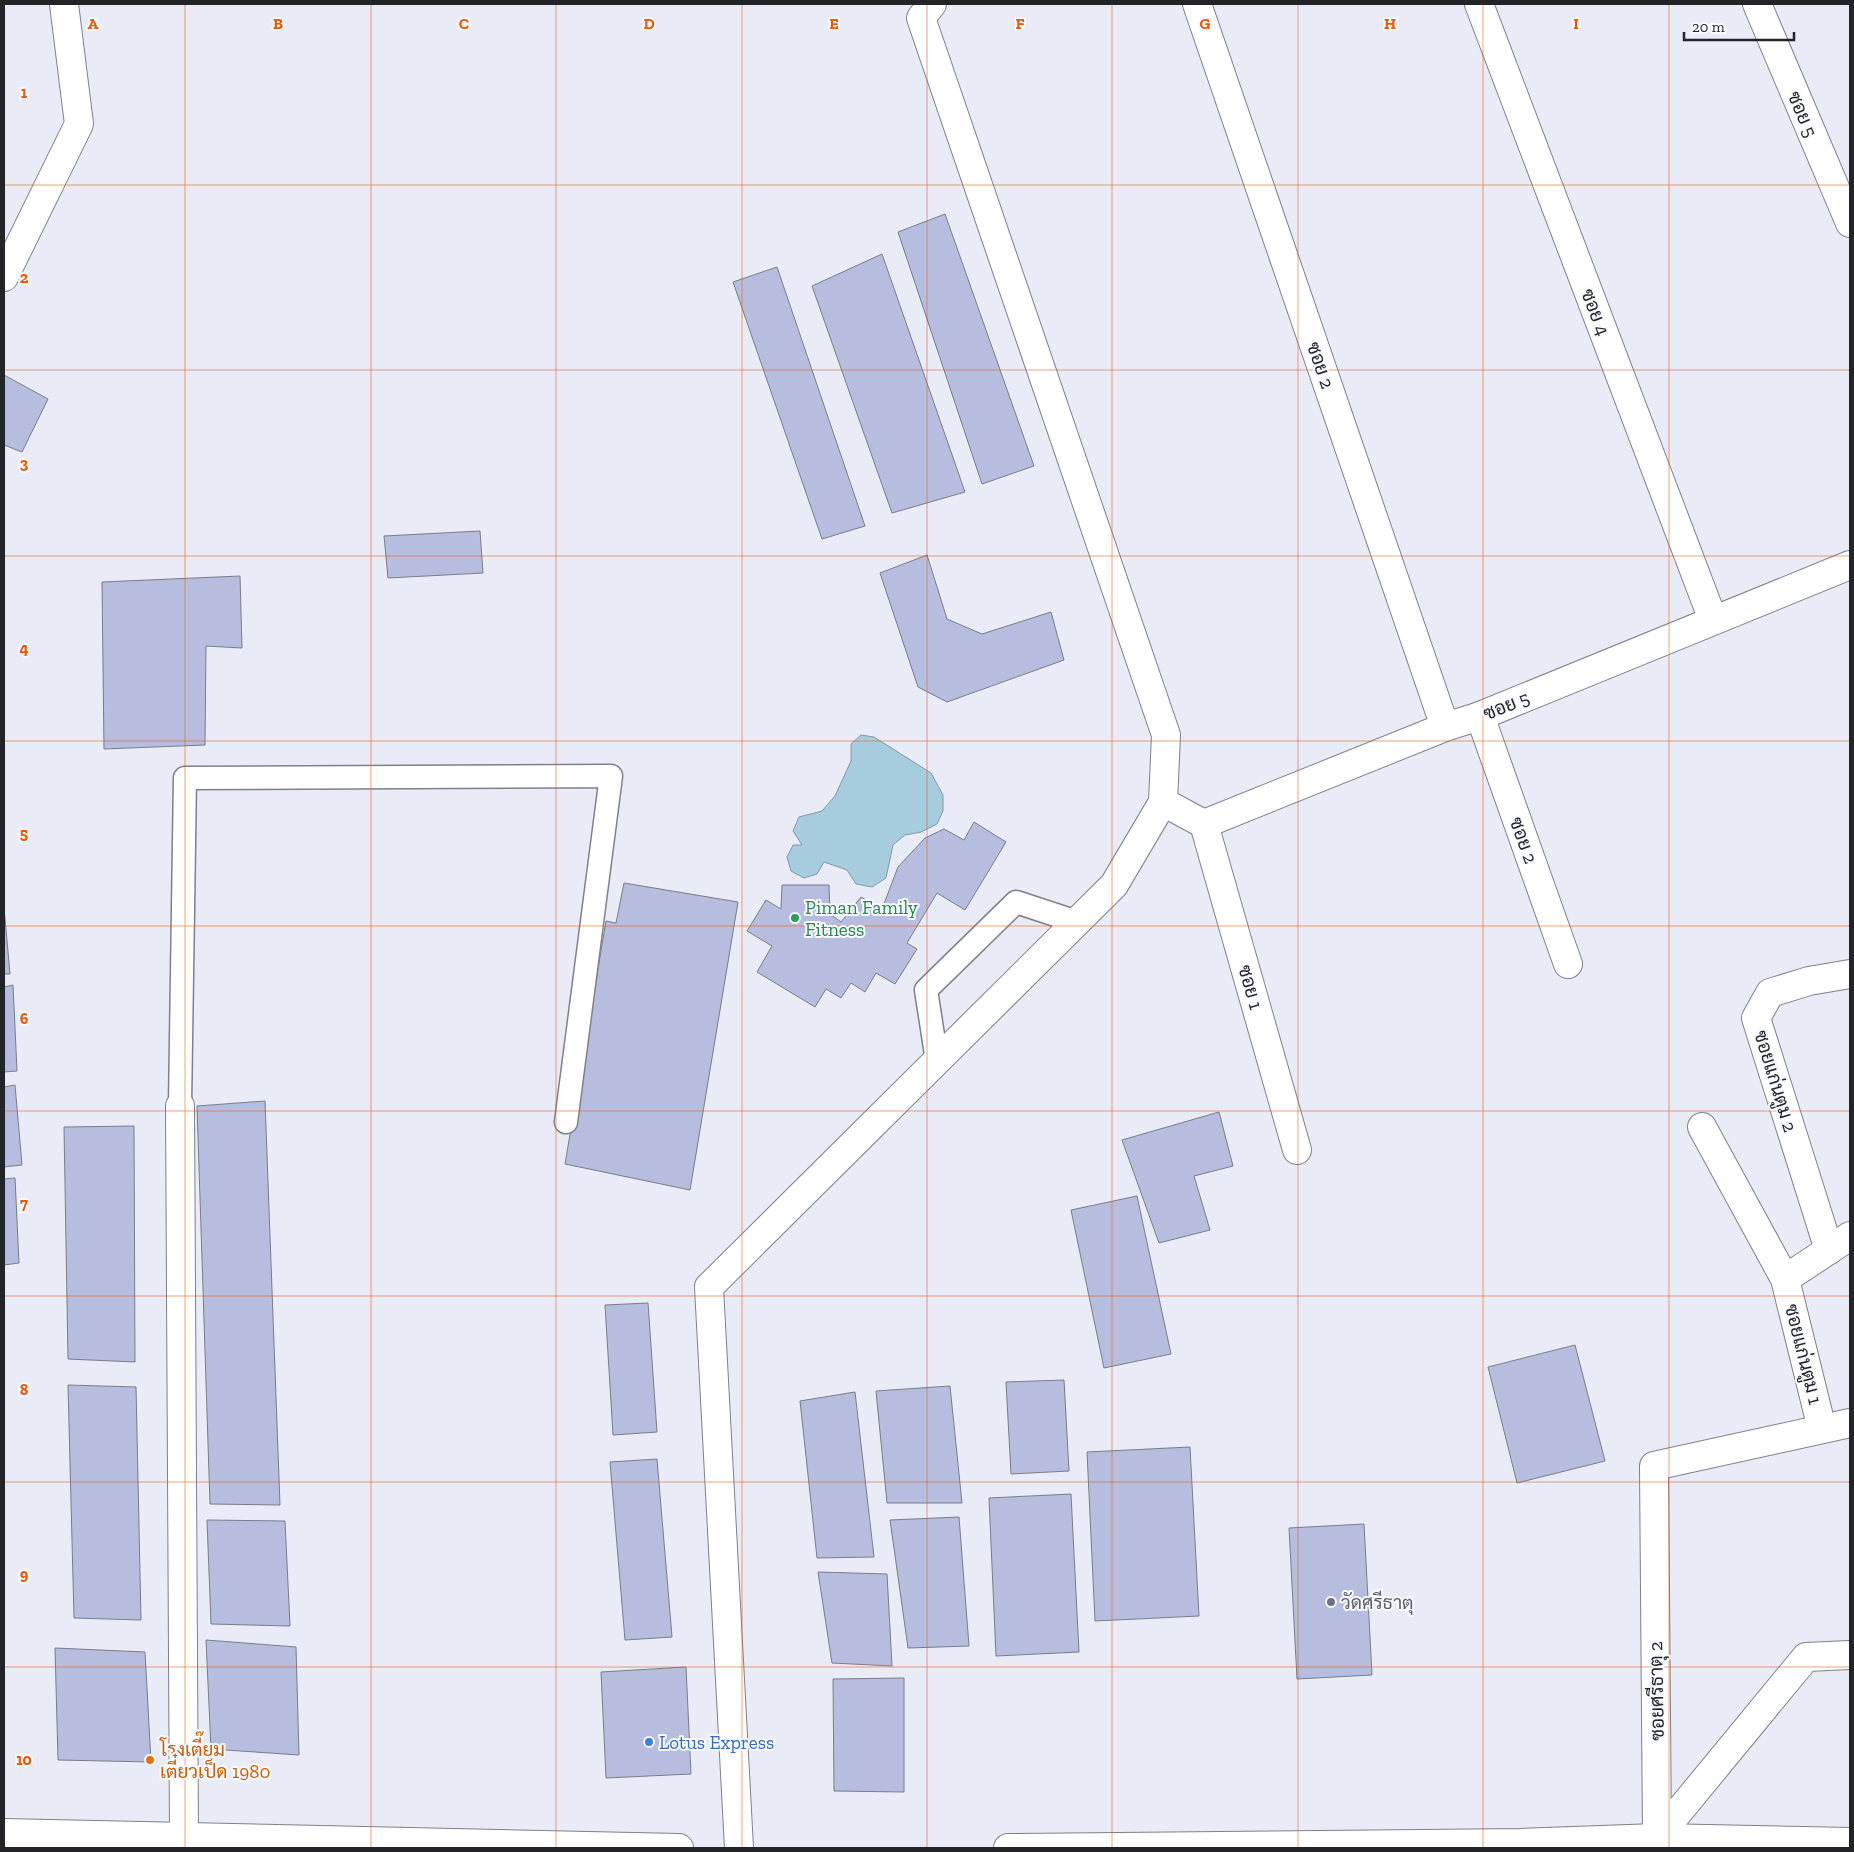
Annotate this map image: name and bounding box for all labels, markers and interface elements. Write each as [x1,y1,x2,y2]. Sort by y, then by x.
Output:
scale bar [1684,10,1794,42]
text: A [88,14,99,33]
text: B [273,14,283,33]
text: C [459,14,469,33]
text: D [643,14,655,33]
text: E [829,14,839,33]
text: F [1015,14,1025,33]
text: G [1200,14,1211,33]
text: H [1384,14,1396,33]
text: I [1573,14,1579,33]
text: 20 m [1692,18,1725,36]
text: 1 [21,83,28,102]
street label: ซอย 5 [1783,88,1822,141]
text: 2 [20,268,29,287]
street label: ซอย 4 [1576,286,1615,339]
street label: ซอย 2 [1302,339,1339,392]
text: 3 [20,454,29,473]
text: 4 [19,639,29,658]
street label: ซอย 5 [1480,686,1533,725]
street label: ซอย 2 [1505,814,1543,867]
text: 5 [20,824,28,843]
place label: Piman Family Fitness [805,896,918,941]
marker: Piman Family Fitness [789,912,801,924]
street label: ซอย 1 [1233,962,1268,1012]
text: 6 [20,1009,29,1028]
street label: ซอยแก่นตูม 2 [1747,1028,1802,1135]
text: 7 [20,1194,28,1213]
street label: ซอยแก่นตูม 1 [1778,1302,1827,1407]
text: 8 [20,1380,29,1399]
text: 9 [20,1565,29,1584]
place label: วัดศรีธาตุ [1341,1590,1414,1615]
marker: วัดศรีธาตุ [1325,1596,1337,1608]
street label: ซอยศรีธาตุ 2 [1643,1641,1670,1741]
place label: โรงเตี๊ยม เตี๋ยวเป็ด 1980 [159,1731,271,1783]
place label: Lotus Express [659,1731,774,1754]
marker: Lotus Express [643,1736,655,1748]
text: 10 [16,1750,32,1769]
marker: โรงเตี๊ยม เตี๋ยวเป็ด 1980 [144,1754,156,1766]

